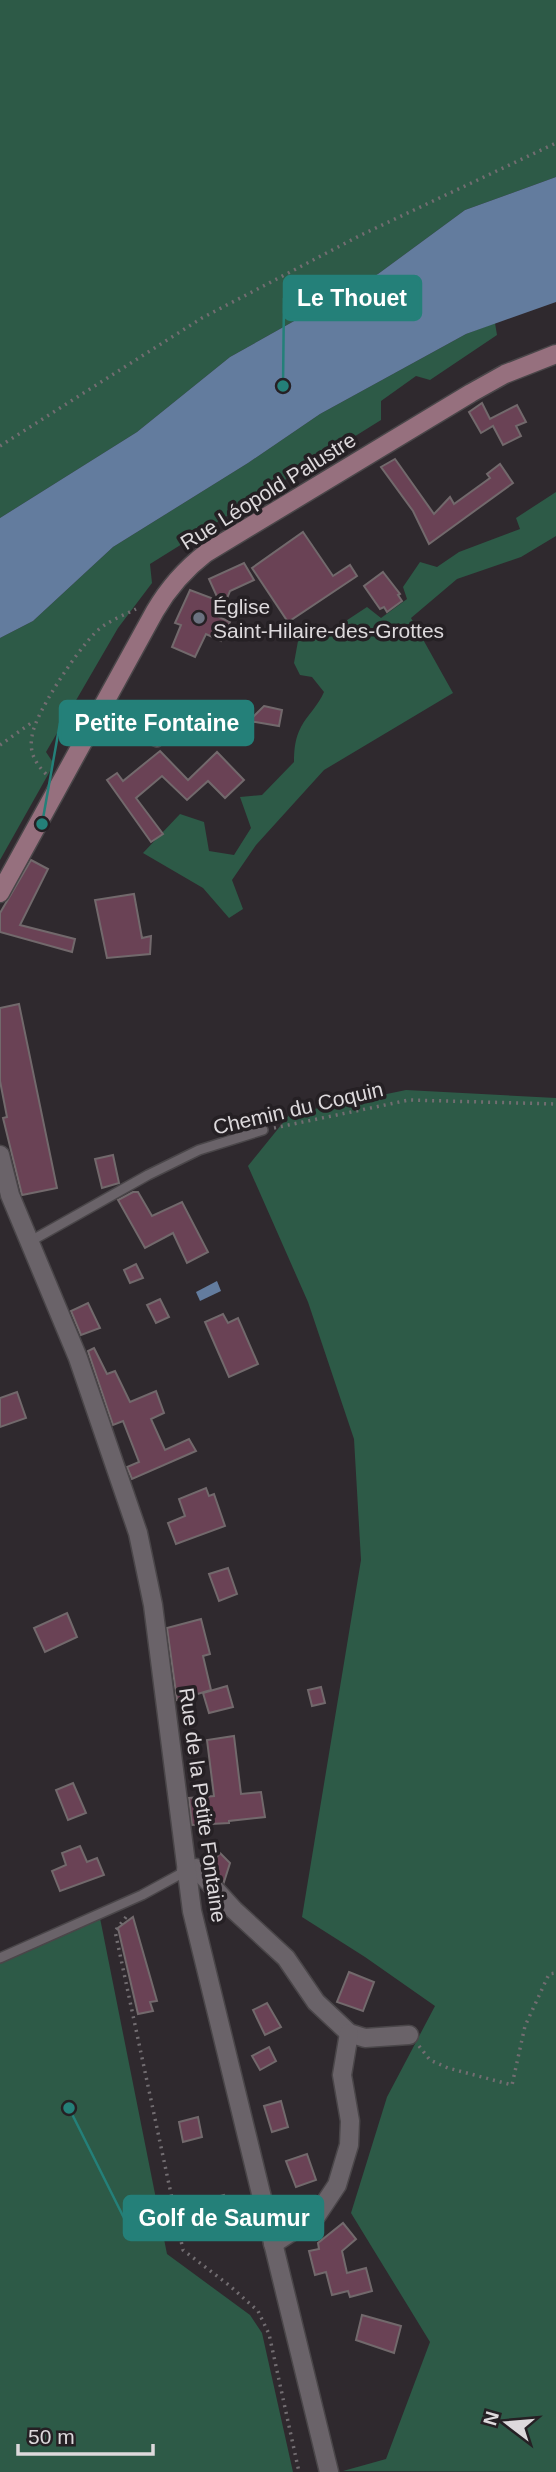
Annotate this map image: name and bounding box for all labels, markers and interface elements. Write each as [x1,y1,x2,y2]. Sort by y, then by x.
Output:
callout: Le Thouet [284,276,421,320]
text: Le Thouet [297,285,407,311]
street label: Rue Léopold Palustre [176,428,360,554]
place label: Église Saint-Hilaire-des-Grottes [213,595,444,642]
marker: Église Saint-Hilaire-des-Grottes [191,610,207,626]
callout: Petite Fontaine [60,701,253,745]
text: Petite Fontaine [75,710,239,736]
street label: Chemin du Coquin [211,1077,385,1139]
street label: Rue de la Petite Fontaine [175,1686,231,1924]
callout: Golf de Saumur [124,2196,323,2240]
text: Golf de Saumur [138,2205,310,2231]
north arrow [472,2388,542,2458]
text: N [479,2409,503,2428]
scale bar [18,2412,152,2456]
text: 50 m [28,2425,75,2448]

